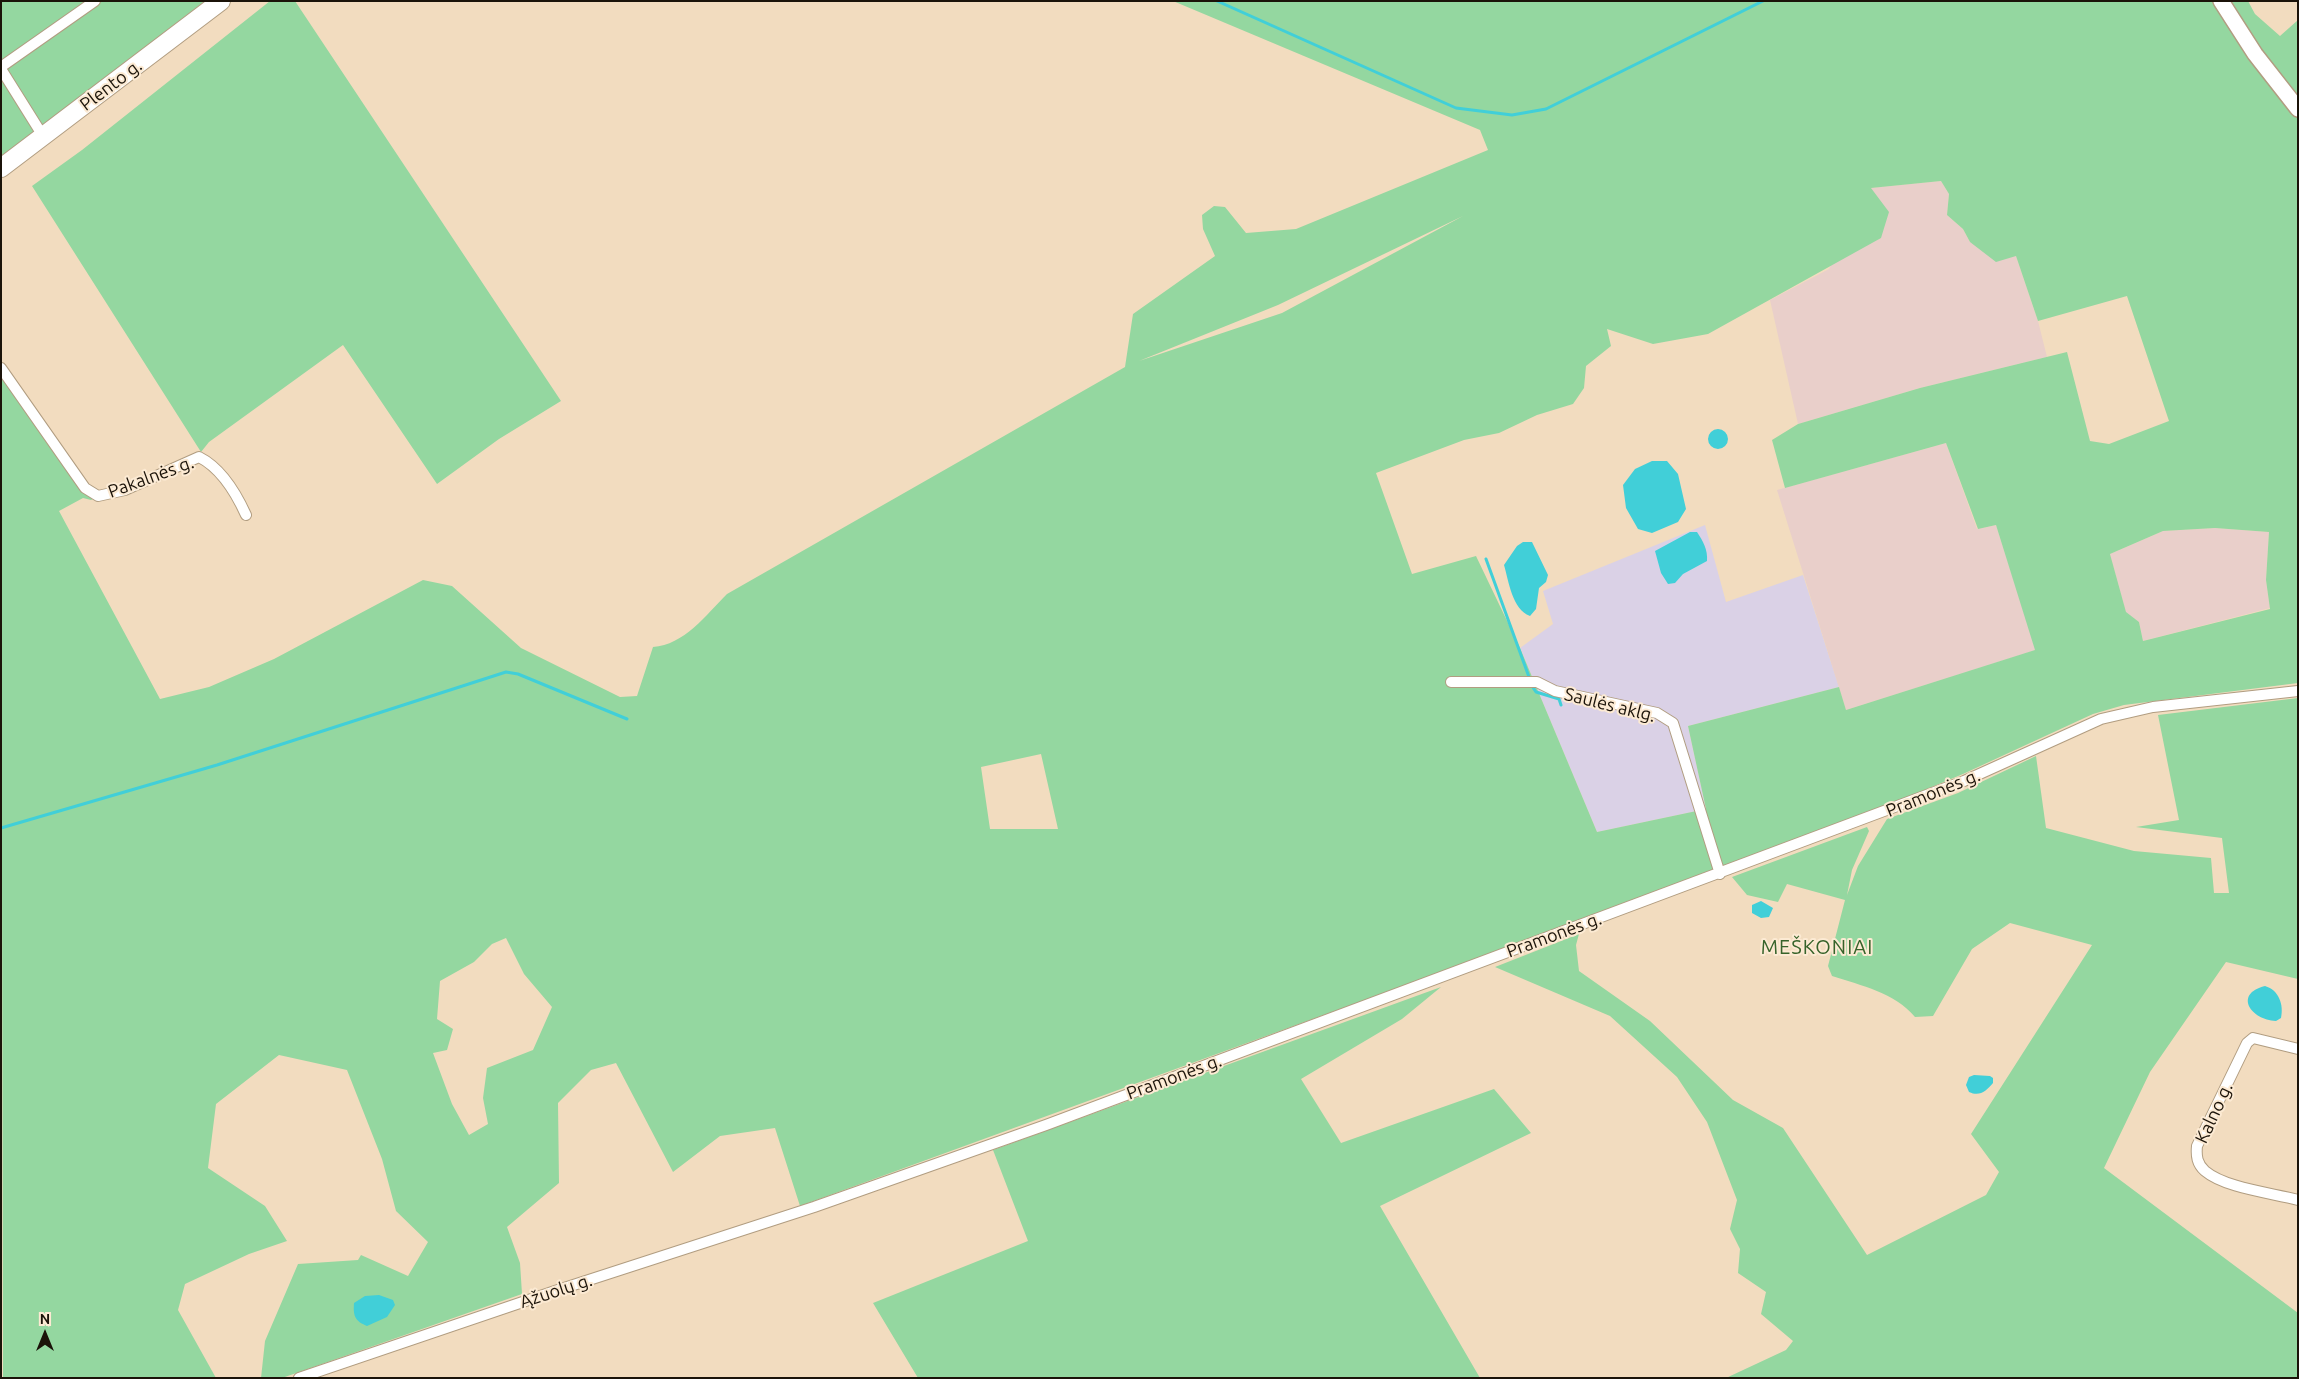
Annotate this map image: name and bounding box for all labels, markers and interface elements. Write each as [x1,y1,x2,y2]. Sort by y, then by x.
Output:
street label: Plento g. [76,55,146,115]
street label: Pakalnės g. [105,451,197,503]
street label: Saulės aklg. [1562,683,1658,727]
street label: Pramonės g. [1883,764,1983,822]
street label: Pramonės g. [1503,908,1605,962]
district label: MEŠKONIAI [1760,935,1874,959]
street label: Pramonės g. [1123,1050,1225,1104]
street label: Kalno g. [2191,1079,2237,1147]
street label: Ąžuolų g. [517,1269,595,1313]
north arrow [20,1309,70,1359]
text: N [40,1311,50,1327]

